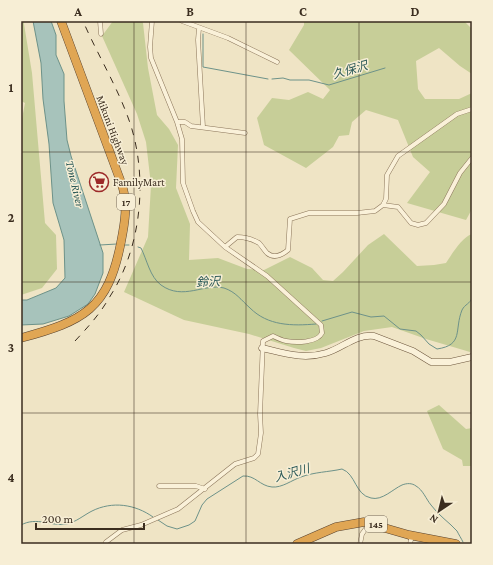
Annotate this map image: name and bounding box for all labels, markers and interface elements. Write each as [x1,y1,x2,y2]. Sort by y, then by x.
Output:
text: A [73,4,82,19]
text: B [186,4,194,19]
text: C [299,4,307,19]
text: D [411,4,420,19]
water label: 久保沢 [331,58,371,82]
text: 1 [9,80,14,95]
street label: Mikuni Highway [93,94,132,168]
water label: Tone River [63,159,87,210]
supermarket icon: FamilyMart [88,171,110,193]
place label: FamilyMart [113,176,165,189]
road number: 17 [117,194,135,210]
text: 2 [8,210,15,225]
water label: 鈴沢 [196,274,222,290]
text: 3 [8,340,14,355]
water label: 入沢川 [273,461,313,485]
text: 4 [7,470,15,485]
north arrow [419,491,459,531]
scale bar [36,505,144,531]
text: 200 m [42,512,74,526]
text: N [426,512,440,526]
road number: 145 [365,516,387,532]

